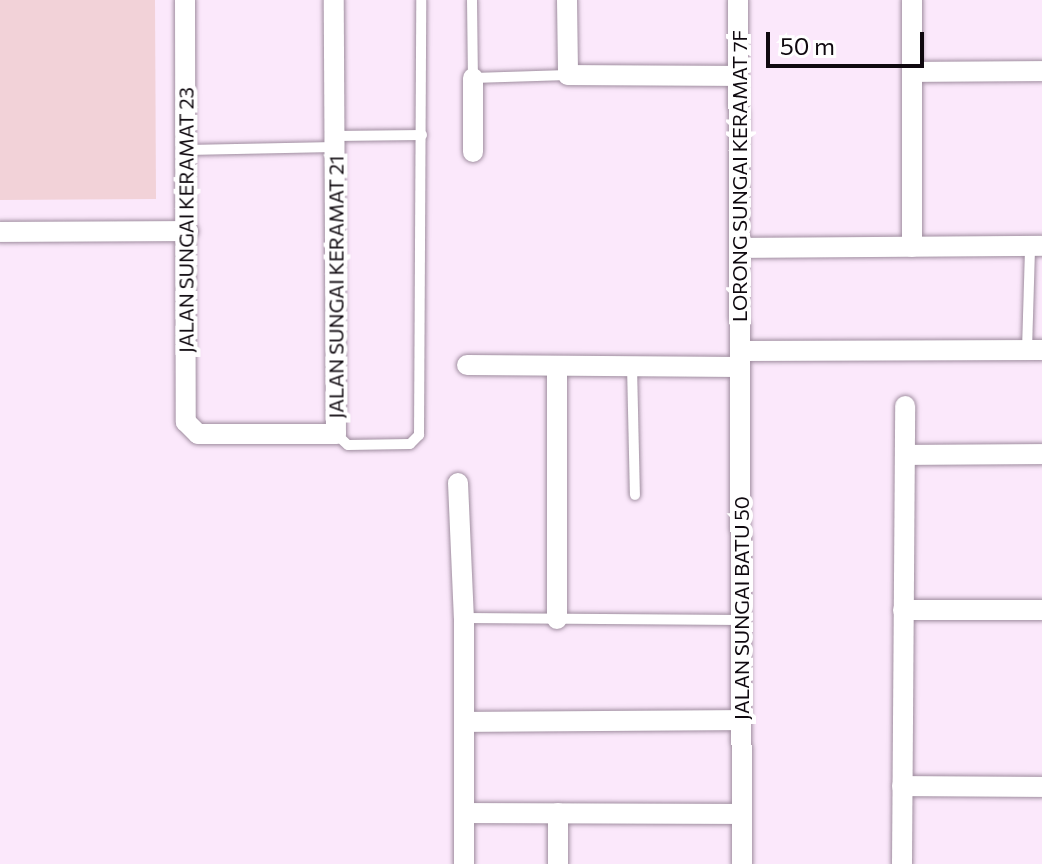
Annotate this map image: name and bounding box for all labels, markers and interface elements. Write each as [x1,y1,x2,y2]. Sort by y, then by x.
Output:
scale bar [770,16,928,66]
street label: LORONG SUNGAI KERAMAT 7F [727,30,751,322]
text: 50 m [780,31,835,60]
street label: JALAN SUNGAI KERAMAT 23 [174,87,198,353]
street label: JALAN SUNGAI KERAMAT 21 [324,155,348,419]
street label: JALAN SUNGAI BATU 50 [729,496,753,720]

